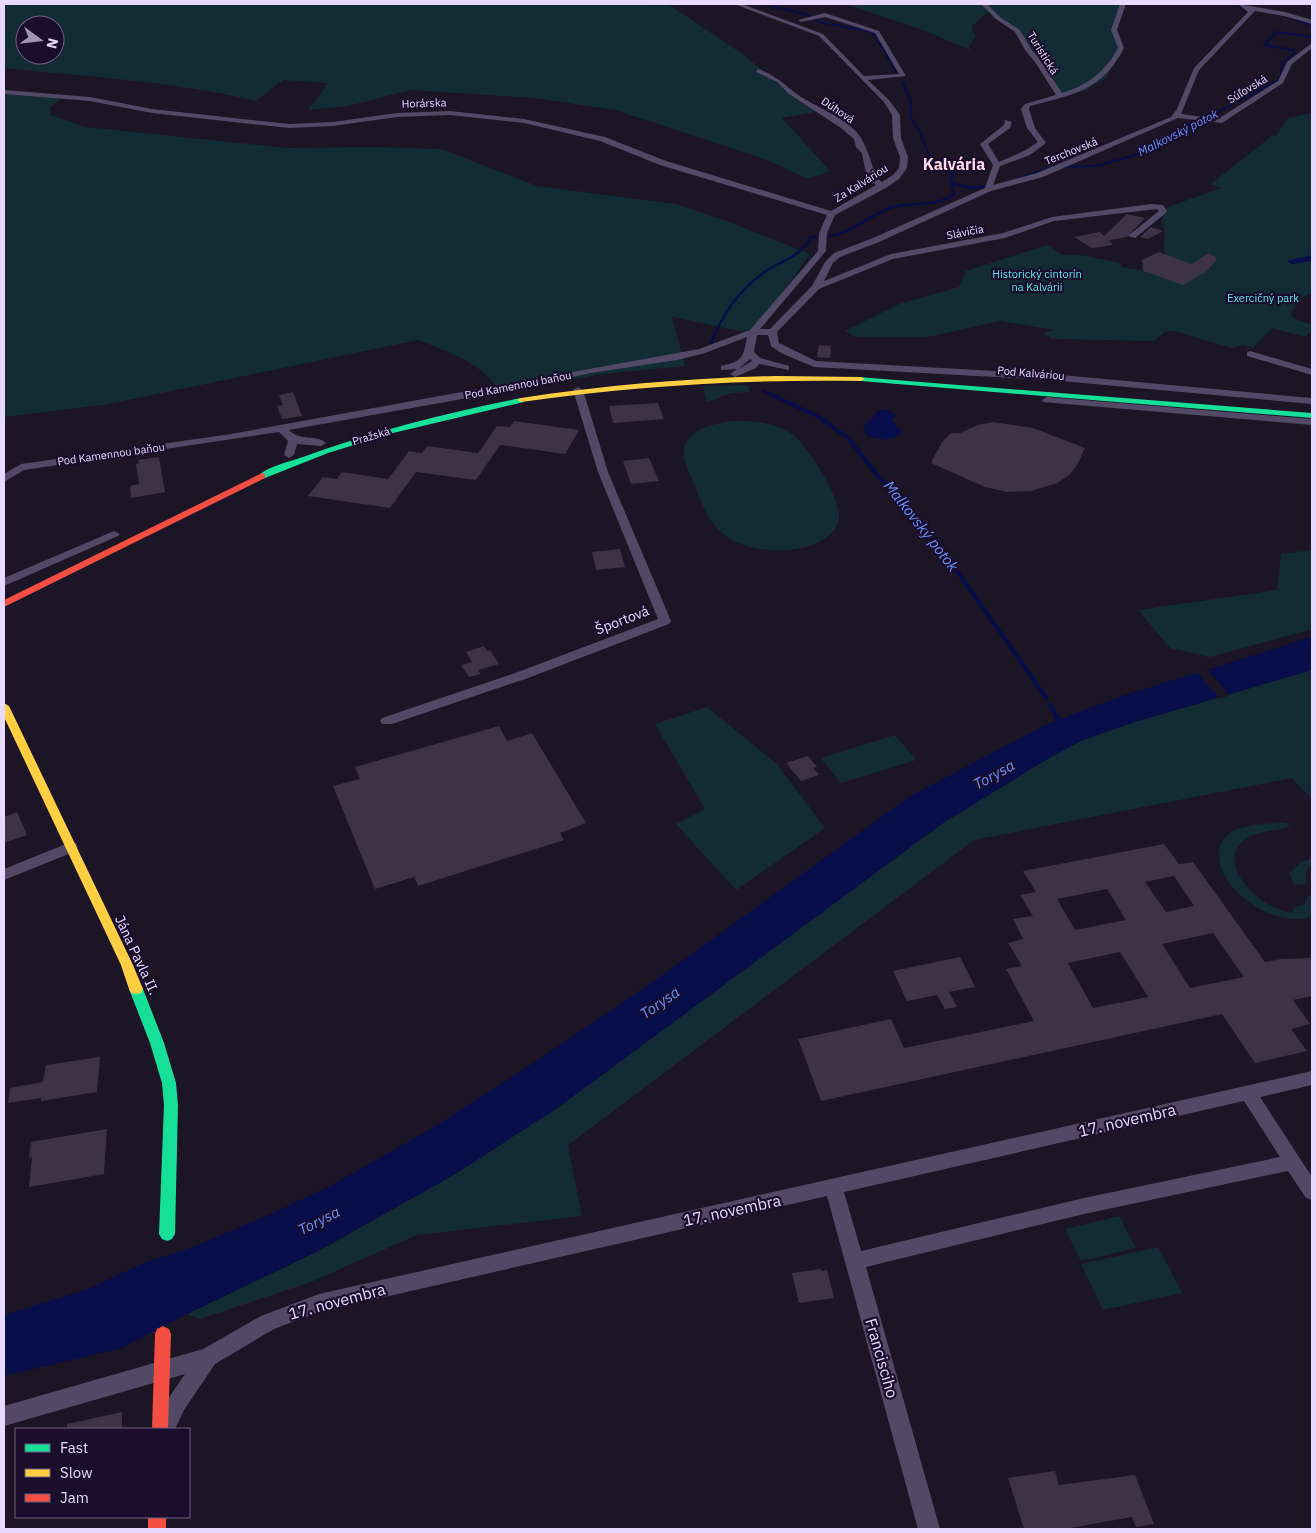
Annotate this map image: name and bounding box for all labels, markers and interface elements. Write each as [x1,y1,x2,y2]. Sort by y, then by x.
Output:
north arrow [15,15,65,65]
street label: Turistická [1024,29,1062,77]
text: N [43,36,63,51]
street label: Súľovská [1225,72,1270,106]
street label: Dúhová [819,94,857,126]
street label: Horárska [401,95,447,111]
water label: Malkovský potok [1135,106,1221,159]
street label: Terchovská [1042,134,1100,168]
district label: Kalvária [923,154,985,174]
street label: Za Kalváriou [832,161,890,205]
street label: Slávičia [945,222,985,242]
park label: Historický cintorín na Kalvárii [992,267,1082,294]
park label: Exercičný park [1227,291,1299,305]
street label: Pod Kalváriou [997,363,1065,383]
street label: Pod Kamennou baňou [463,368,573,402]
street label: Pražská [351,424,392,448]
street label: Pod Kamennou baňou [56,440,166,468]
water label: Malkovský potok [880,476,963,575]
street label: Športová [592,600,652,638]
water label: Torysa [970,755,1018,794]
street label: Jána Pavla II. [111,912,163,998]
water label: Torysa [636,982,684,1023]
street label: 17. novembra [1076,1099,1178,1141]
street label: 17. novembra [681,1190,783,1230]
water label: Torysa [295,1202,343,1239]
street label: 17. novembra [286,1278,388,1324]
street label: Francisciho [861,1316,903,1400]
legend [15,1428,190,1518]
text: Fast [60,1438,88,1457]
text: Slow [60,1463,93,1482]
text: Jam [60,1488,89,1507]

